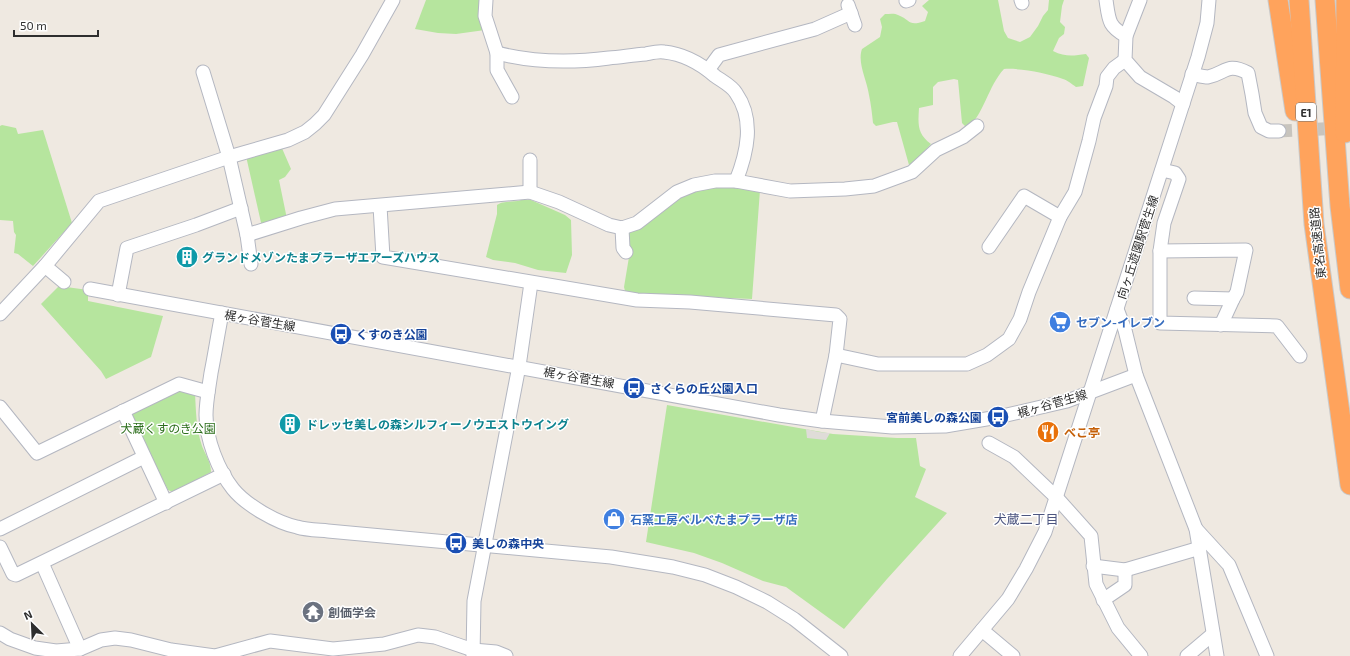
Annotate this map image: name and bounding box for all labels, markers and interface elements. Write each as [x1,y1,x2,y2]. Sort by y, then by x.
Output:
scale bar [14,12,98,38]
text: 50 m [20,18,47,32]
road number: E1 [1296,103,1316,121]
street label: 向ヶ丘遊園駅菅生線 [1114,193,1160,301]
street label: 東名高速道路 [1306,206,1328,280]
building icon: グランドメゾンたまプラーザエアーズハウス [174,244,200,270]
place label: グランドメゾンたまプラーザエアーズハウス [202,250,440,264]
street label: 梶ヶ谷菅生線 [223,307,297,333]
supermarket icon: セブン-イレブン [1047,309,1073,335]
place label: セブン-イレブン [1076,315,1165,329]
bus stop icon: くすのき公園 [328,321,354,347]
place label: くすのき公園 [356,327,428,341]
street label: 梶ヶ谷菅生線 [542,364,616,390]
bus stop icon: さくらの丘公園入口 [621,375,647,401]
place label: さくらの丘公園入口 [650,381,758,395]
street label: 梶ヶ谷菅生線 [1015,386,1089,420]
bus stop icon: 宮前美しの森公園 [985,404,1011,430]
place label: 宮前美しの森公園 [886,410,982,424]
building icon: ドレッセ美しの森シルフィーノウエストウイング [277,411,303,437]
place label: ドレッセ美しの森シルフィーノウエストウイング [306,417,569,431]
restaurant icon: べこ亭 [1035,419,1061,445]
park label: 犬蔵くすのき公園 [120,421,216,435]
place label: べこ亭 [1064,425,1100,439]
shop icon: 石窯工房ベルベたまプラーザ店 [601,506,627,532]
district label: 犬蔵二丁目 [993,511,1059,527]
place label: 石窯工房ベルベたまプラーザ店 [630,512,797,526]
bus stop icon: 美しの森中央 [443,530,469,556]
place label: 美しの森中央 [472,536,544,550]
temple icon: 創価学会 [300,599,326,625]
north arrow [12,604,52,644]
place label: 創価学会 [328,605,376,619]
text: N [21,607,34,622]

